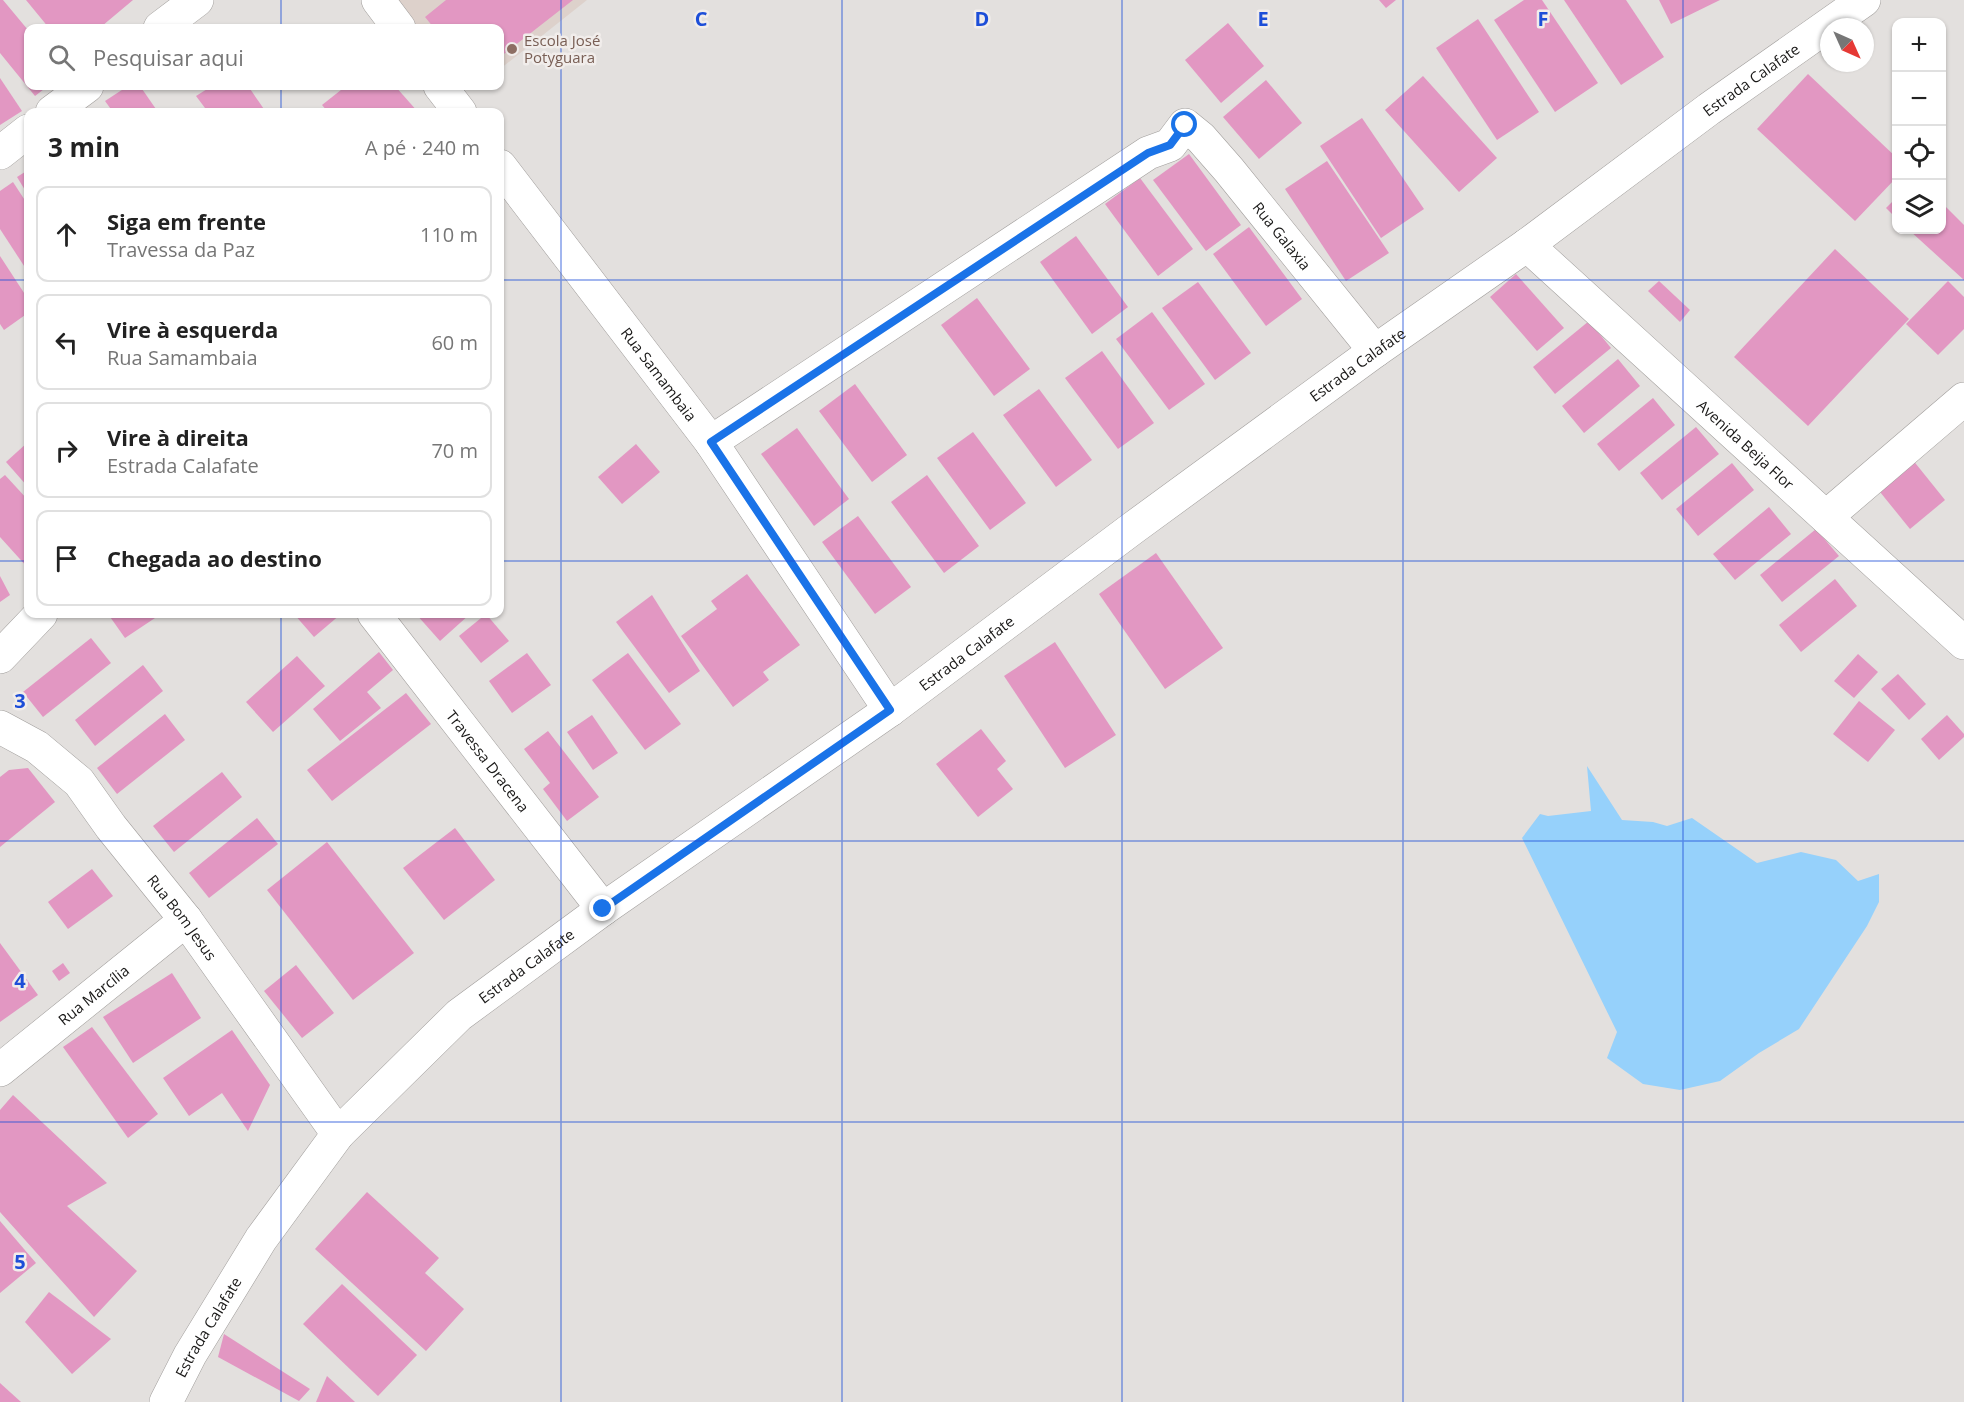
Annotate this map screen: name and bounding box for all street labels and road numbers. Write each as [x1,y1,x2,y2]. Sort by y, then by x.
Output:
street label: Estrada Calafate [1699,39,1803,120]
street label: Rua Galaxia [1249,198,1316,274]
street label: Rua Samambaia [617,323,701,425]
street label: Estrada Calafate [1305,323,1409,406]
street label: Avenida Beija Flor [1693,395,1799,494]
street label: Estrada Calafate [915,611,1018,695]
street label: Travessa Dracena [442,706,534,816]
street label: Rua Bom Jesus [143,870,221,964]
street label: Estrada Calafate [474,924,578,1007]
street label: Rua Marcília [54,960,133,1029]
street label: Estrada Calafate [170,1273,246,1381]

